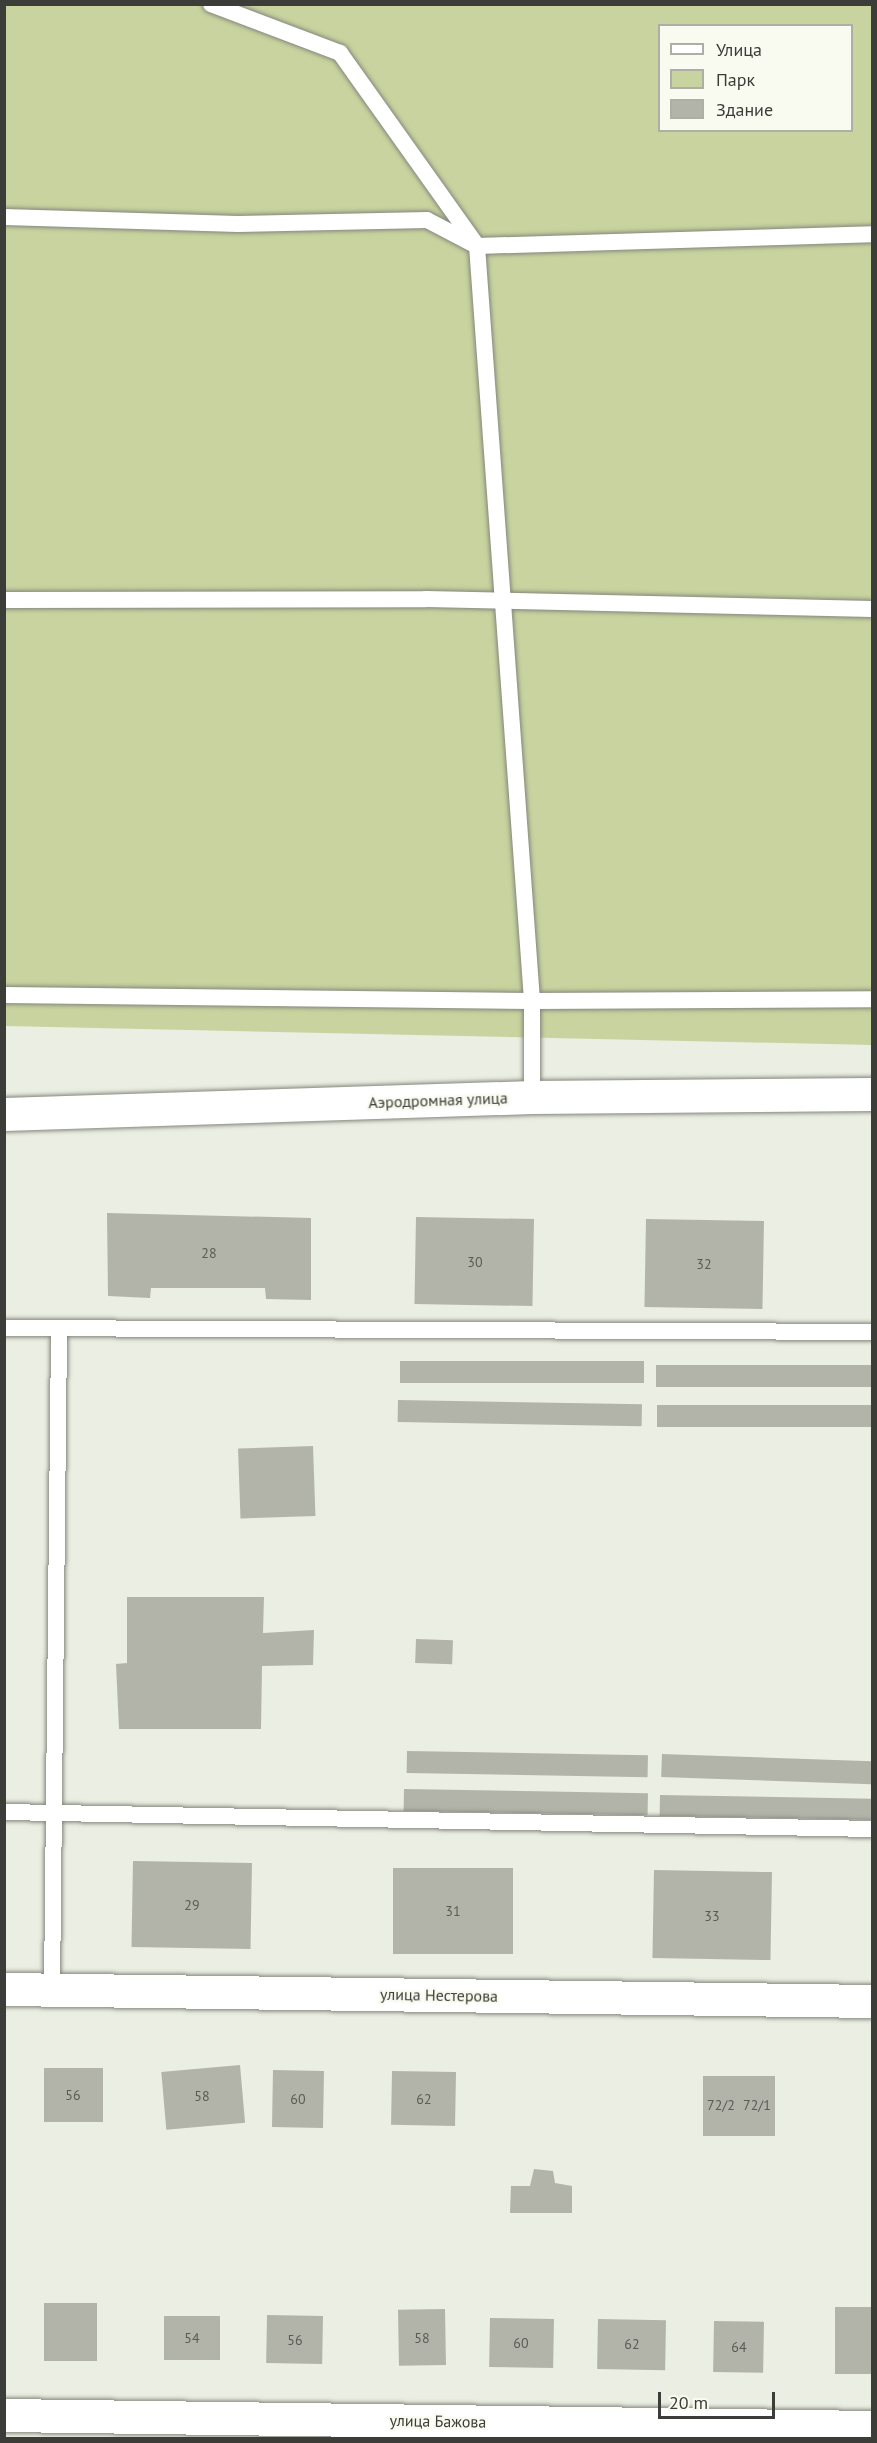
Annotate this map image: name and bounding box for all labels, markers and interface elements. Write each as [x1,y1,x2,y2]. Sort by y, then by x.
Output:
legend [658,24,853,132]
text: Улица [716,38,762,61]
text: Парк [716,68,755,91]
text: Здание [716,98,773,121]
street label: Аэродромная улица [368,1088,508,1112]
house number: 28 [201,1245,217,1261]
house number: 30 [467,1254,483,1270]
house number: 32 [696,1256,712,1272]
house number: 29 [184,1897,200,1913]
house number: 31 [445,1903,461,1919]
house number: 33 [704,1908,720,1924]
street label: улица Нестерова [380,1984,498,2006]
house number: 56 [65,2087,81,2103]
house number: 58 [194,2088,210,2104]
house number: 60 [290,2091,306,2107]
house number: 62 [416,2091,432,2107]
house number: 72/2 [707,2097,735,2113]
house number: 72/1 [743,2097,771,2113]
house number: 54 [184,2330,200,2346]
house number: 58 [414,2330,430,2346]
house number: 56 [287,2332,303,2348]
house number: 60 [513,2335,529,2351]
house number: 62 [624,2336,640,2352]
house number: 64 [731,2339,747,2355]
scale bar [661,2380,778,2418]
text: 20 m [669,2391,708,2414]
street label: улица Бажова [390,2411,486,2431]

